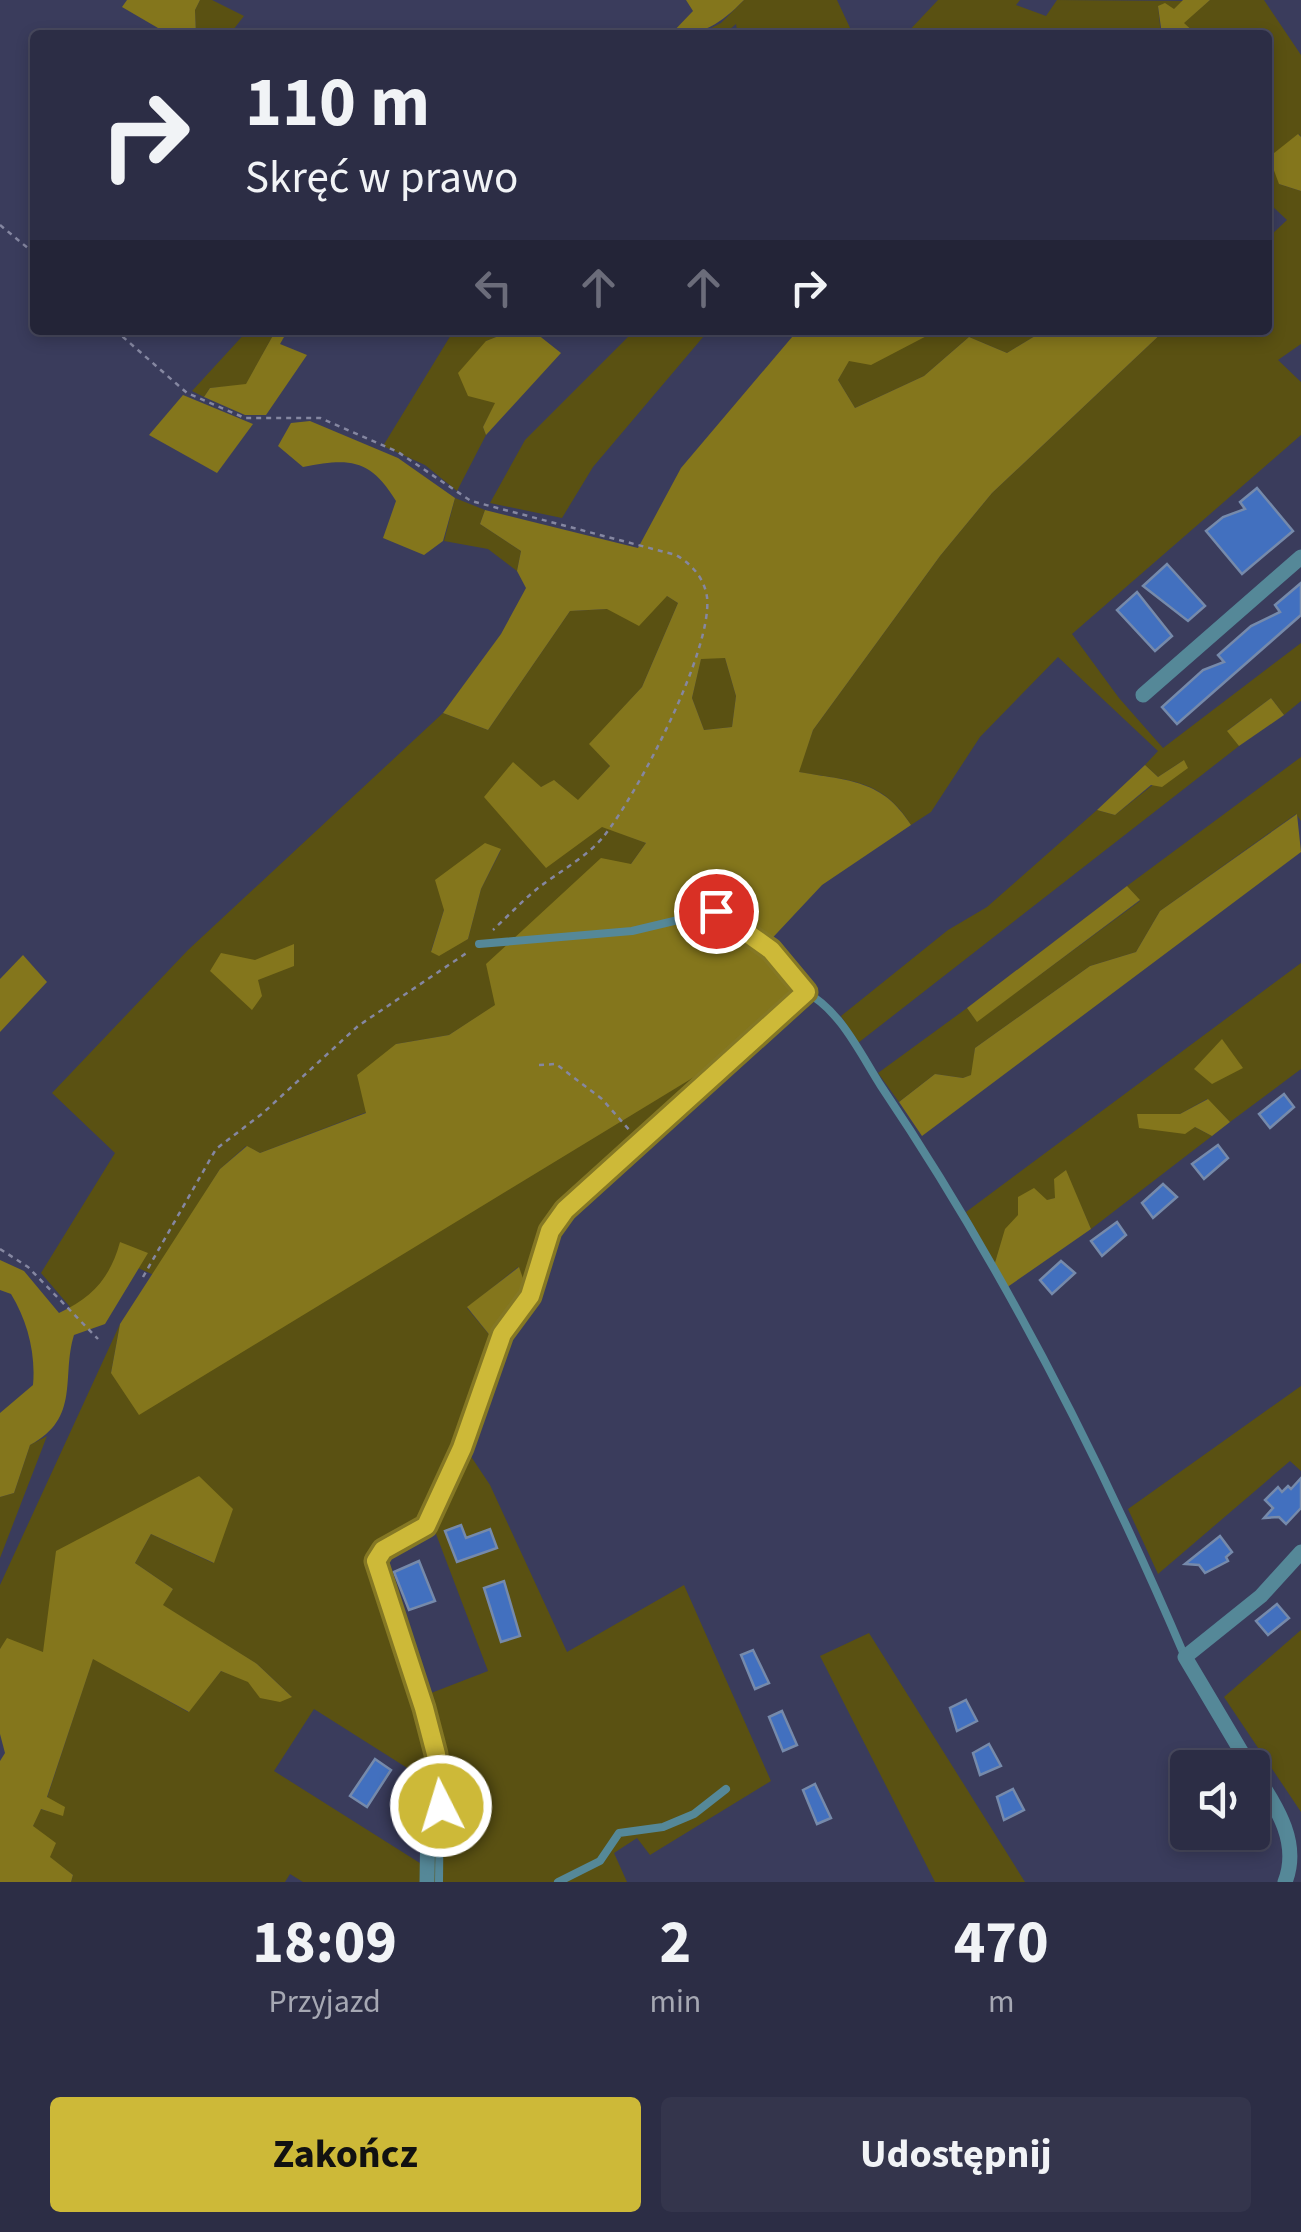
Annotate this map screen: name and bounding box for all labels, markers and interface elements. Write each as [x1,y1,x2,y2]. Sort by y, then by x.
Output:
text: 110 m [245,53,430,153]
icon: right [80,70,210,200]
text: Skręć w prawo [245,146,518,210]
icon: left [466,260,521,315]
icon: ahead [571,260,626,315]
icon: ahead [676,260,731,315]
icon: right [781,260,836,315]
pin [674,869,759,954]
icon: arrive [689,884,744,939]
map controls [1170,1750,1270,1850]
button: sound [1170,1750,1270,1850]
position arrow [389,1754,493,1858]
text: 18:09 [252,1901,397,1986]
text: 2 [660,1901,691,1986]
text: 470 [954,1901,1049,1986]
text: Przyjazd [269,1979,381,2025]
text: min [649,1979,701,2025]
text: m [988,1979,1014,2025]
button: Zakończ [50,2097,641,2212]
button: Udostępnij [661,2097,1251,2212]

